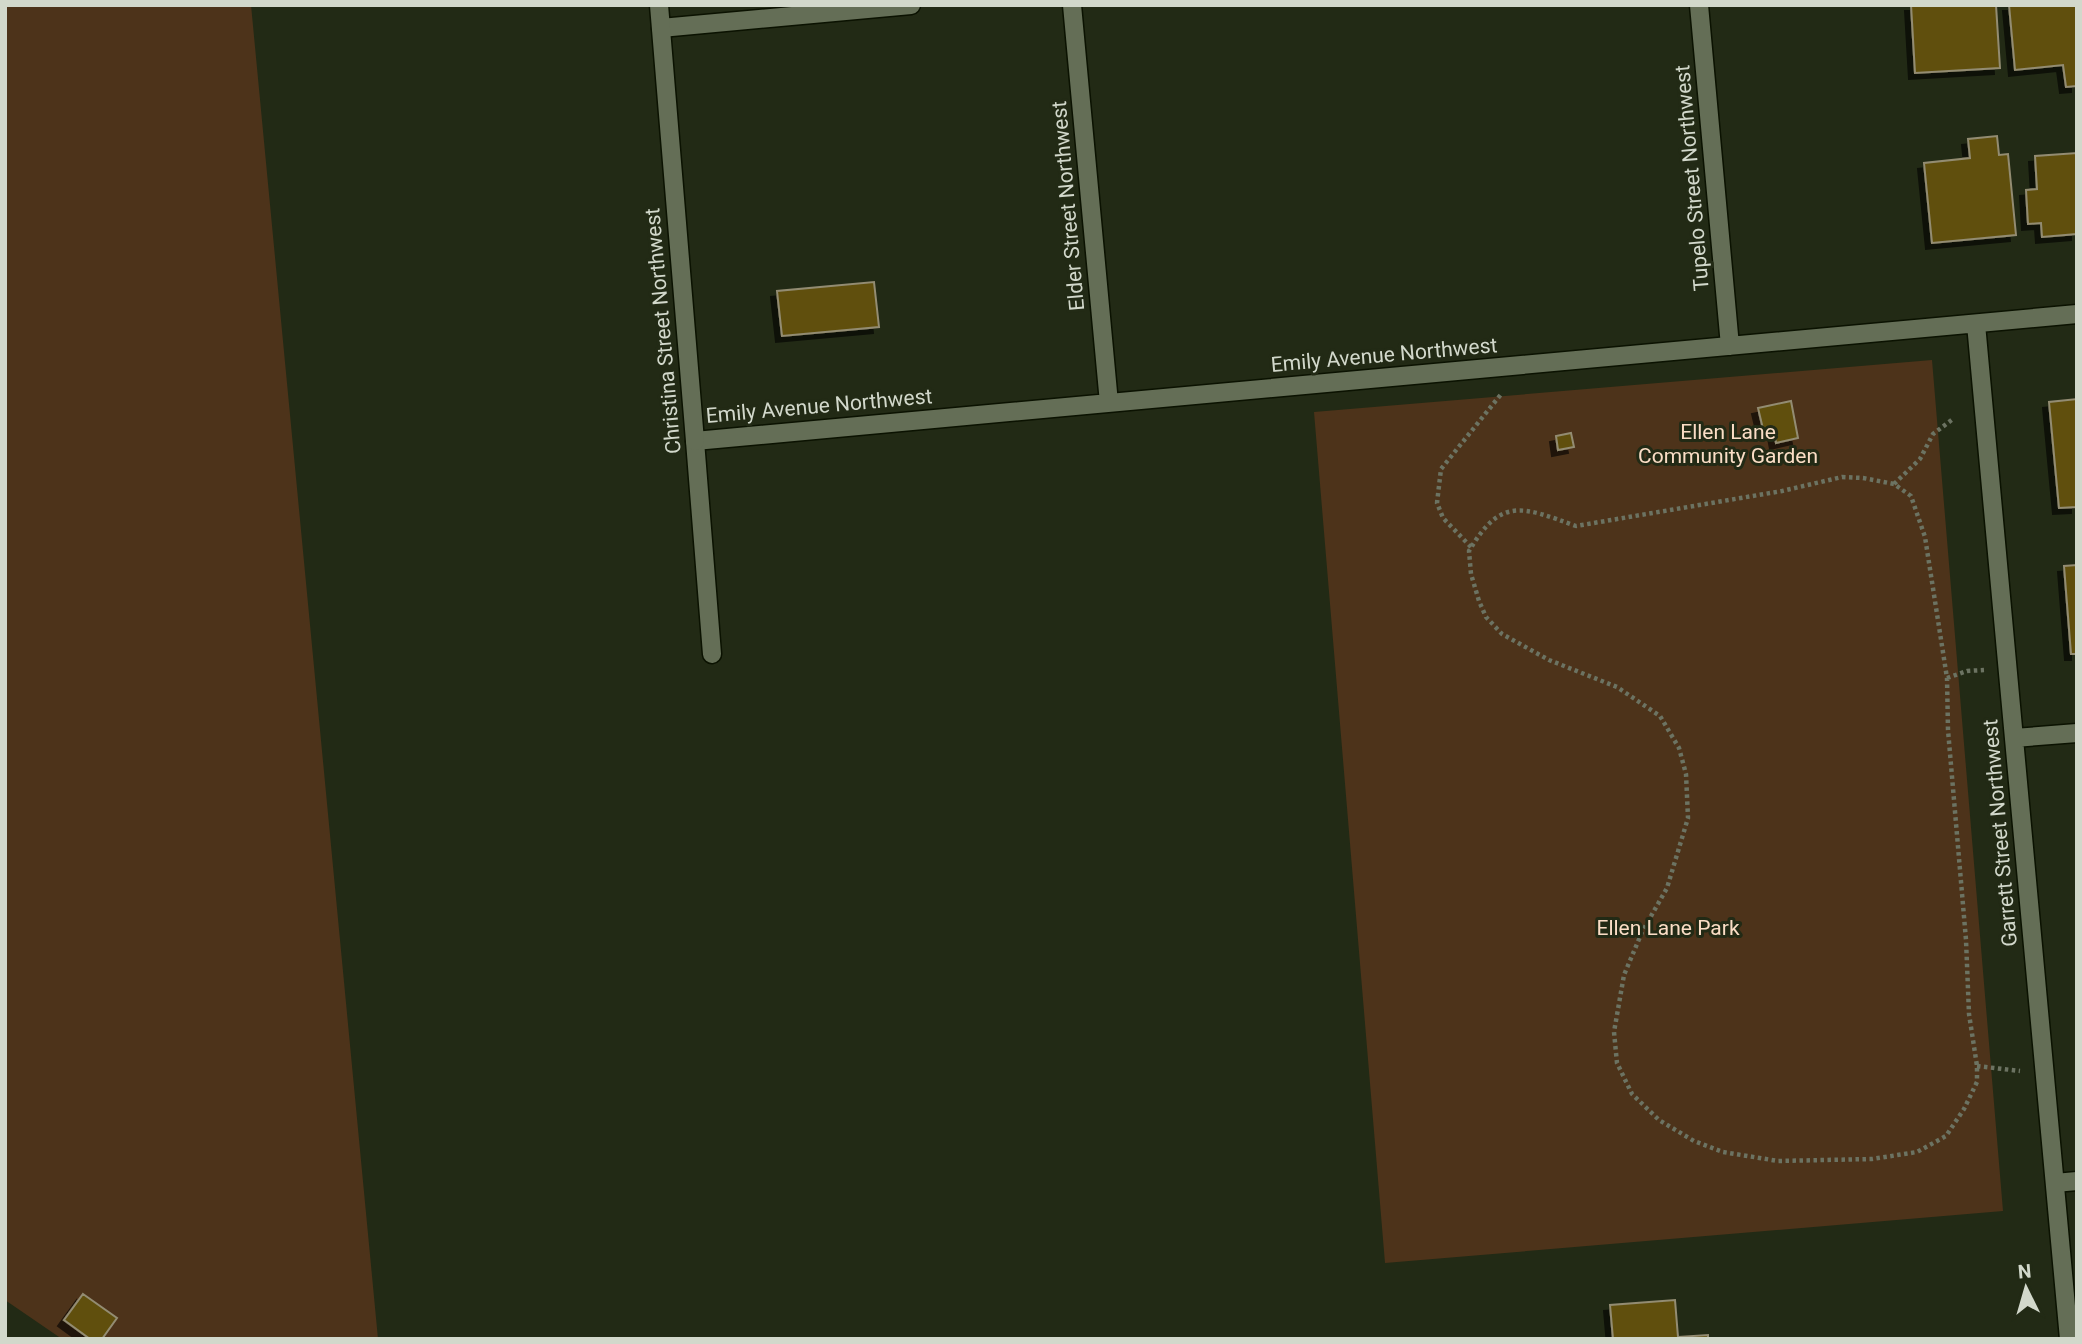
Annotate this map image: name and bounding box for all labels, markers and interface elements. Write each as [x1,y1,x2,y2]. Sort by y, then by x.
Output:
street label: Tupelo Street Northwest [1670,64,1714,292]
street label: Elder Street Northwest [1047,100,1089,312]
street label: Christina Street Northwest [640,207,686,455]
street label: Emily Avenue Northwest [1270,333,1498,377]
street label: Emily Avenue Northwest [705,384,933,428]
park label: Ellen Lane Community Garden [1638,420,1818,468]
street label: Garrett Street Northwest [1978,718,2022,948]
park label: Ellen Lane Park [1596,916,1740,940]
north arrow [1991,1253,2061,1323]
text: N [2017,1260,2032,1284]

